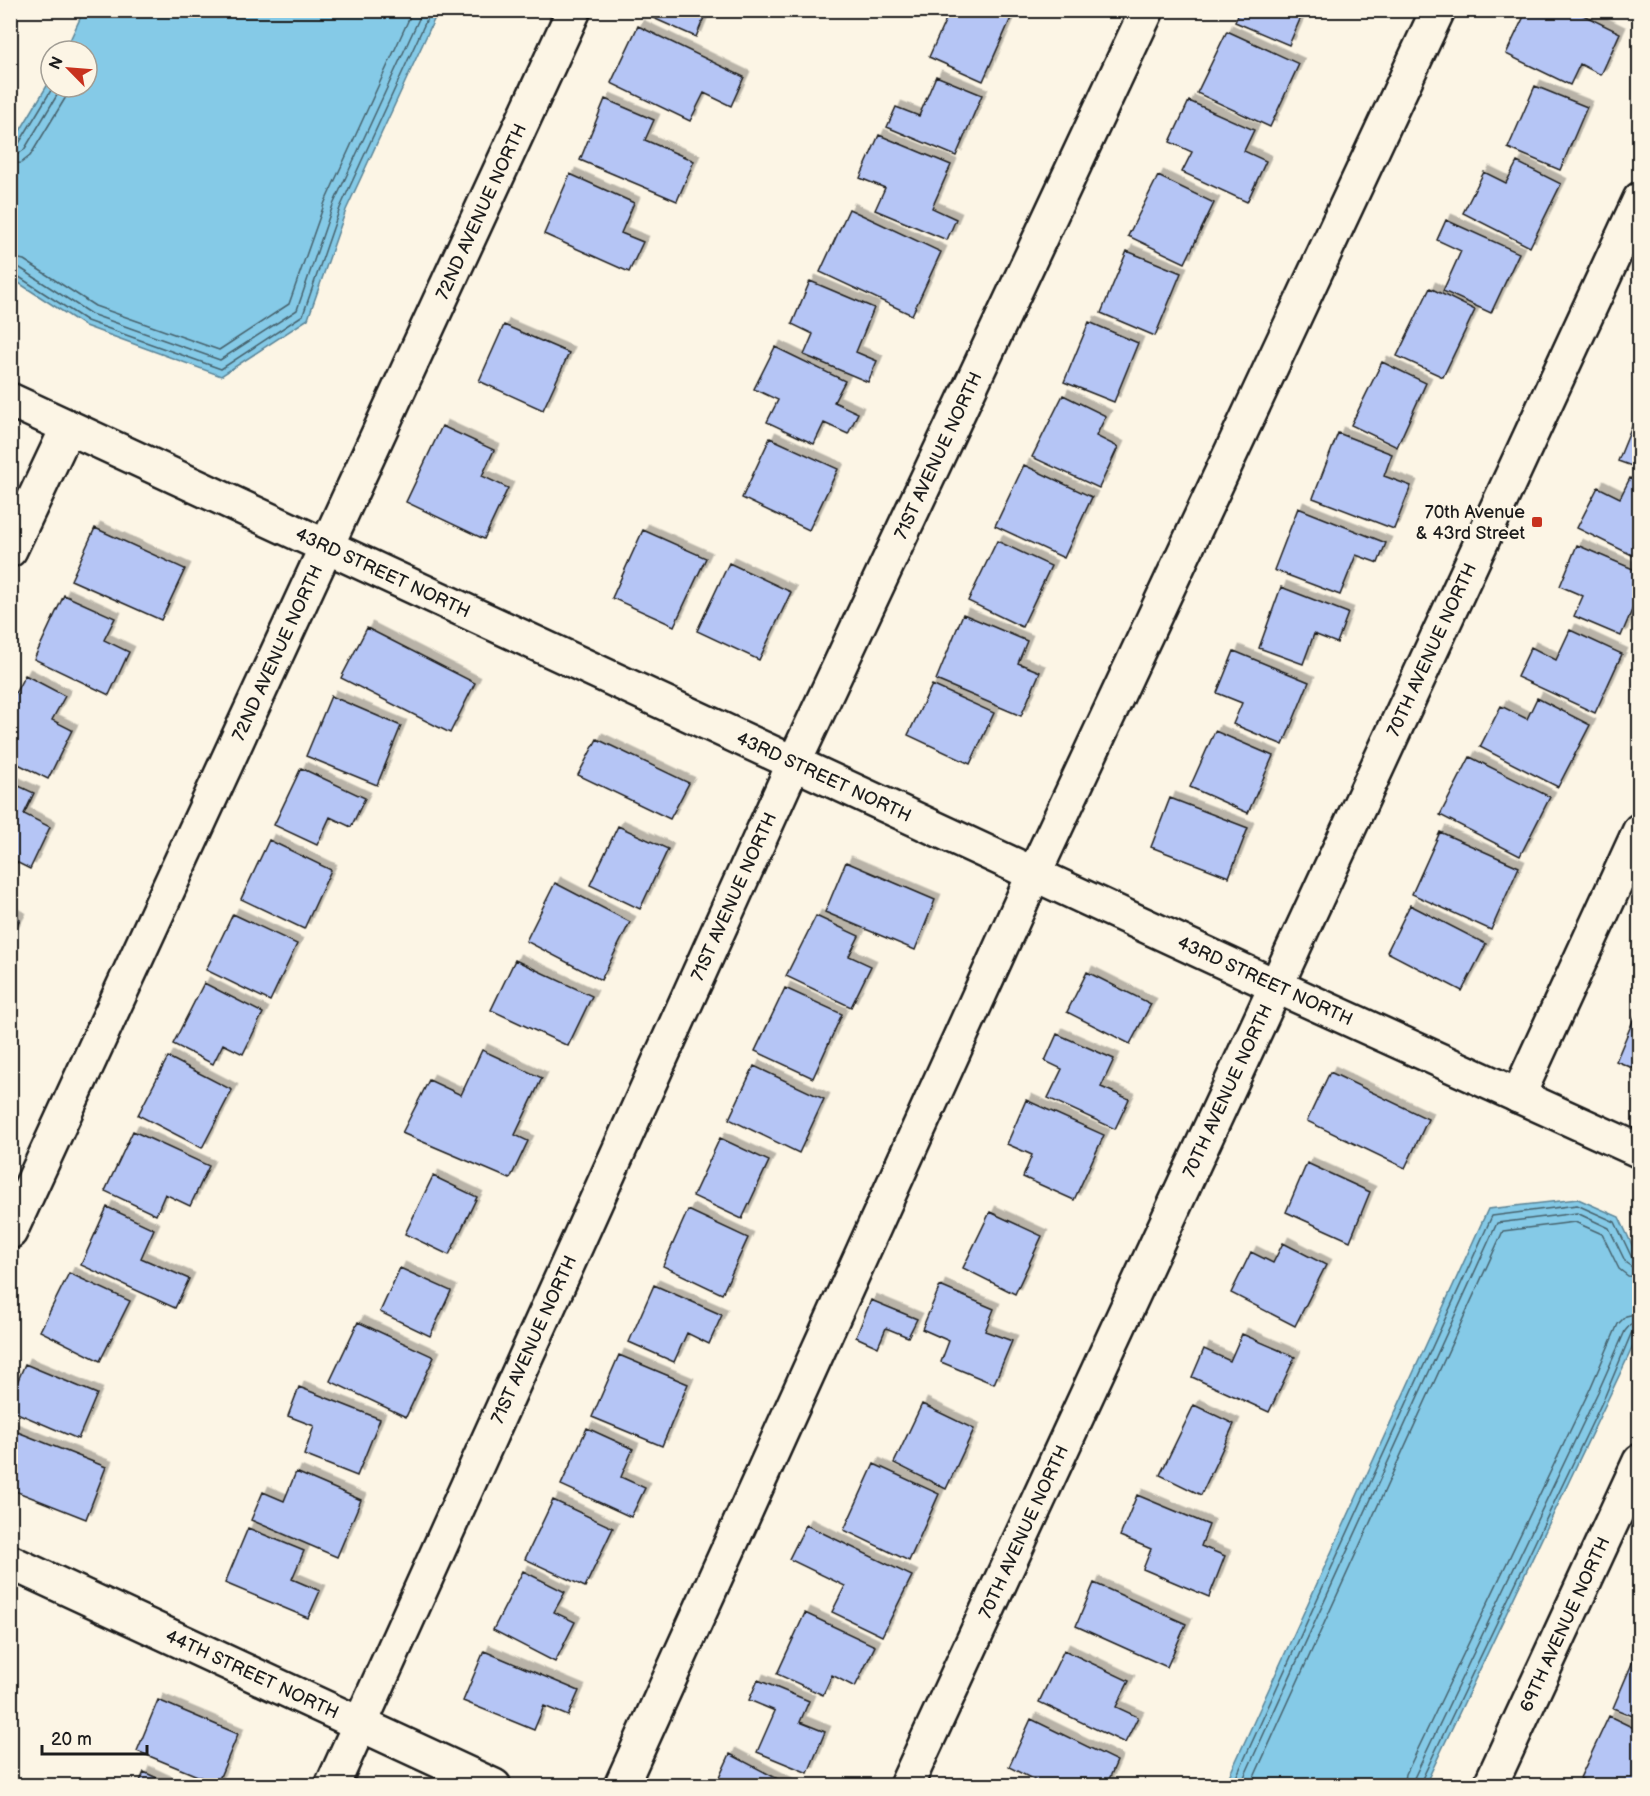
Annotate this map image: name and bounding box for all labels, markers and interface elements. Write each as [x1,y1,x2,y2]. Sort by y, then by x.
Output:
north arrow [39,39,99,99]
text: N [46,54,68,73]
street label: 72ND AVENUE NORTH [432,121,531,303]
street label: 71ST AVENUE NORTH [890,369,987,543]
place label: 70th Avenue & 43rd Street [1416,502,1525,544]
marker: 70th Avenue & 43rd Street [1530,515,1544,529]
street label: 43RD STREET NORTH [292,524,474,623]
street label: 70TH AVENUE NORTH [1383,560,1481,740]
street label: 72ND AVENUE NORTH [228,562,327,744]
street label: 43RD STREET NORTH [733,728,915,827]
street label: 71ST AVENUE NORTH [687,809,781,984]
street label: 43RD STREET NORTH [1174,932,1356,1030]
street label: 70TH AVENUE NORTH [1179,1001,1277,1181]
street label: 71ST AVENUE NORTH [487,1252,581,1427]
street label: 70TH AVENUE NORTH [975,1442,1073,1622]
street label: 69TH AVENUE NORTH [1516,1534,1614,1715]
street label: 44TH STREET NORTH [162,1626,342,1724]
scale bar [42,1718,147,1756]
text: 20 m [51,1729,92,1750]

